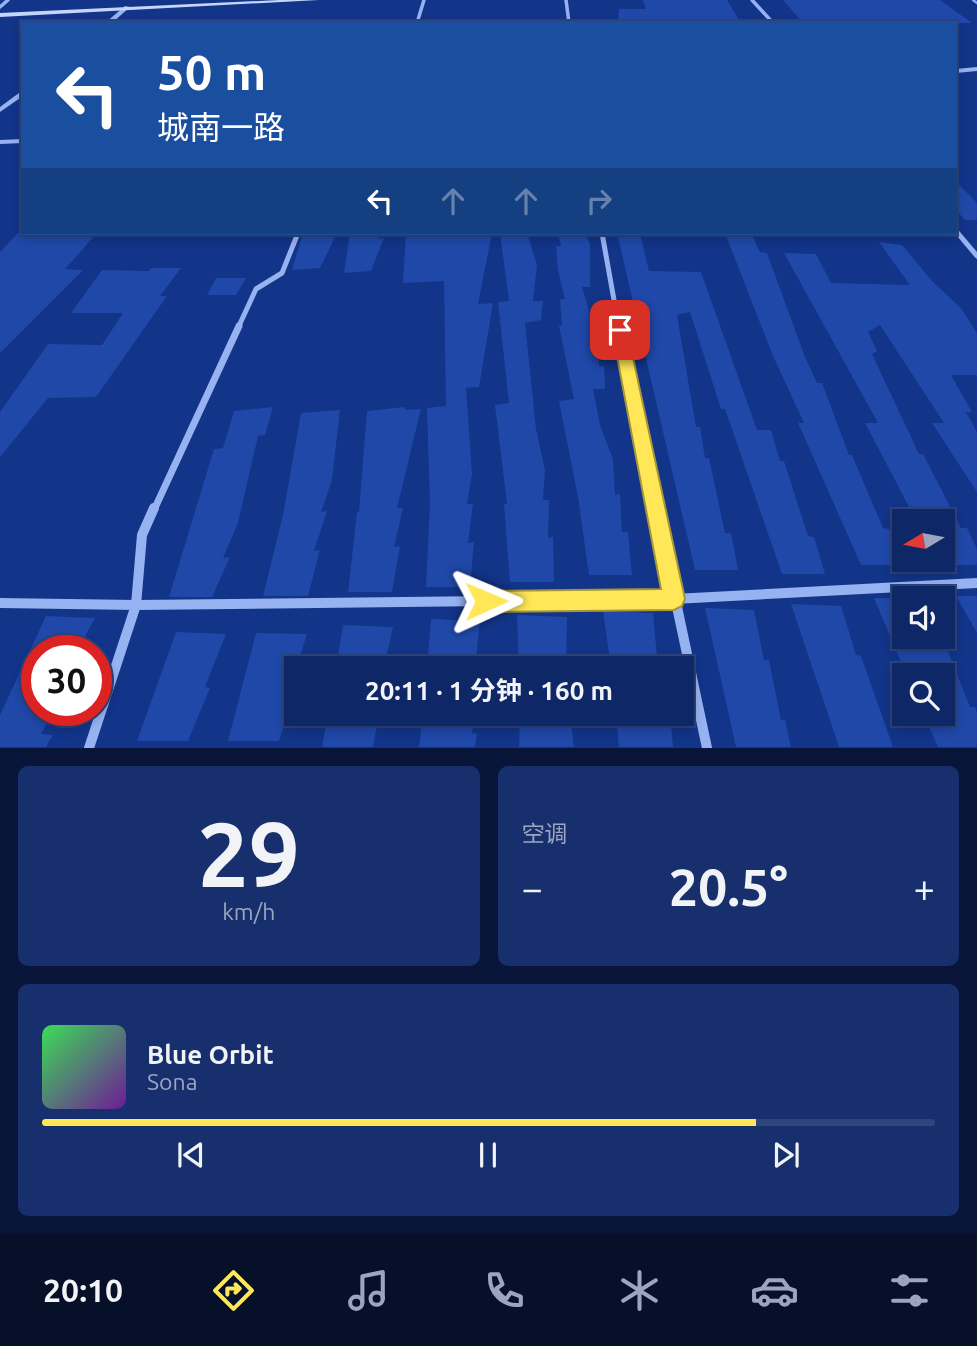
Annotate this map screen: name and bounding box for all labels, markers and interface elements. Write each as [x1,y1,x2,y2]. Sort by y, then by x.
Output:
text: 50 m [157,44,266,99]
icon: left [42,49,133,140]
text: 城南一路 [157,109,285,145]
icon: left [361,182,399,220]
icon: ahead [434,182,472,220]
icon: ahead [507,182,545,220]
icon: right [580,182,618,220]
pin [590,300,650,360]
icon: arrive [601,311,639,349]
north arrow [892,509,956,572]
map controls [892,509,955,726]
position arrow [449,564,523,638]
button: sound [892,586,955,649]
speed limit sign: 30 [21,635,112,726]
button: search [892,663,955,726]
text: 20:11 · 1 分钟 · 160 m [365,676,613,705]
text: 29 [197,802,300,904]
text: 空调 [522,821,568,846]
text: 20.5° [669,858,788,916]
text: − [522,867,543,909]
text: + [914,867,935,909]
text: km/h [222,899,275,924]
text: Blue Orbit [147,1040,274,1069]
text: Sona [147,1069,197,1094]
icon: previous [172,1136,210,1174]
icon: pause [469,1136,507,1174]
icon: next [767,1136,805,1174]
icon: directions [209,1266,258,1315]
icon: music [344,1266,393,1315]
icon: phone [480,1266,529,1315]
icon: climate [615,1266,664,1315]
icon: car [750,1266,799,1315]
icon: filters [885,1266,934,1315]
text: 20:10 [43,1272,123,1308]

